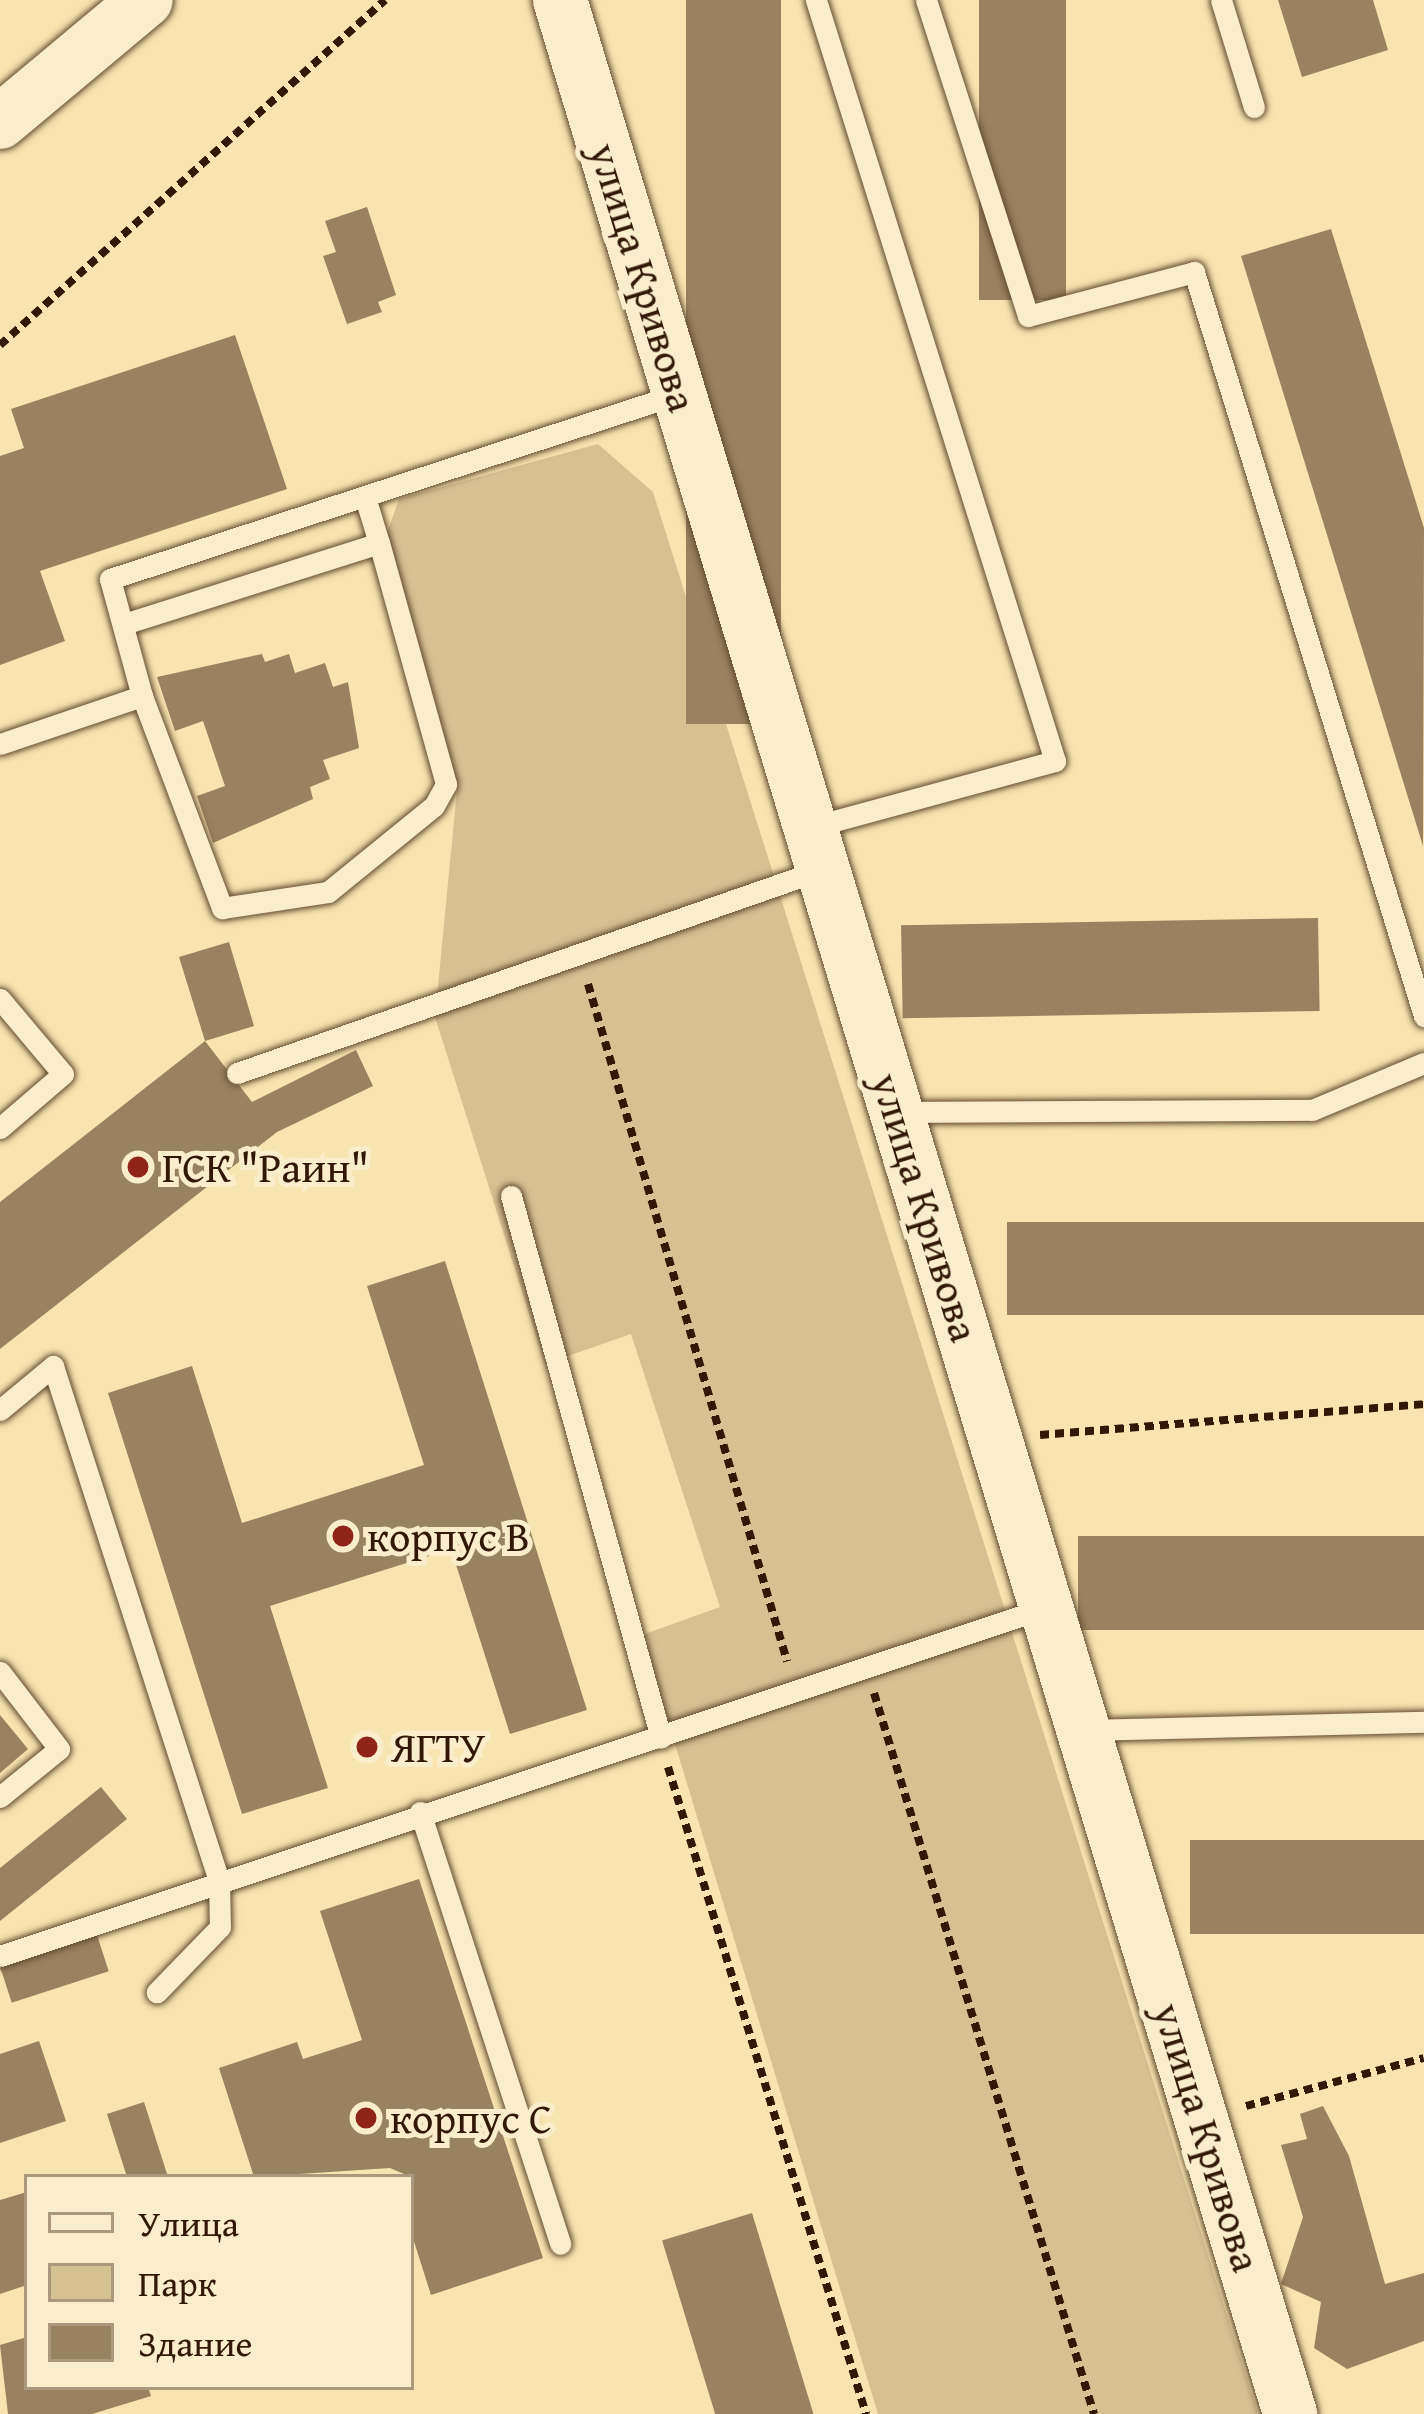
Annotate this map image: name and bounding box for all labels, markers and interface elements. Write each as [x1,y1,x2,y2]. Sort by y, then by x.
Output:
street label: улица Кривова [579,136,709,418]
street label: улица Кривова [861,1066,991,1348]
place label: ГСК "Раин" [162,1142,369,1192]
marker: ГСК "Раин" [125,1154,151,1180]
place label: корпус В [367,1511,530,1561]
marker: корпус В [330,1523,356,1549]
place label: ЯГТУ [391,1722,485,1772]
marker: ЯГТУ [354,1734,380,1760]
street label: улица Кривова [1143,1996,1273,2278]
place label: корпус С [390,2093,552,2143]
marker: корпус С [353,2105,379,2131]
legend [24,2174,414,2390]
text: Улица [138,2196,239,2249]
text: Парк [138,2256,217,2309]
text: Здание [138,2316,253,2369]

